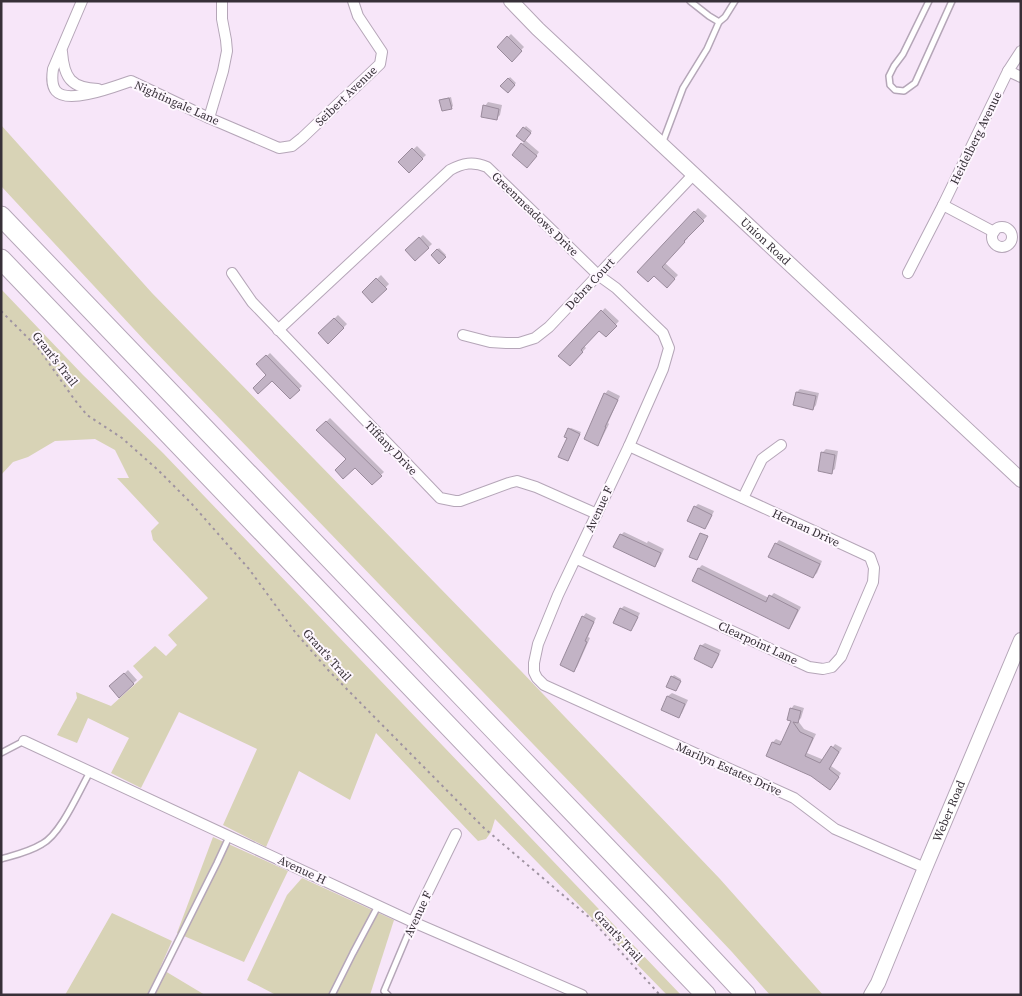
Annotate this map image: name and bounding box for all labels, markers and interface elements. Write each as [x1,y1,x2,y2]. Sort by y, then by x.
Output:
street label: Seibert Avenue [312,62,380,130]
street label: Nightingale Lane [132,77,222,129]
street label: Heidelberg Avenue [947,89,1005,187]
street label: Greenmeadows Drive [488,168,582,260]
street label: Union Road [737,214,794,269]
street label: Debra Court [562,255,618,313]
street label: Grant's Trail [29,328,82,390]
street label: Tiffany Drive [361,417,421,479]
street label: Avenue F [581,483,617,535]
street label: Hernan Drive [770,505,842,551]
street label: Clearpoint Lane [716,618,800,668]
street label: Grant's Trail [299,625,355,685]
street label: Marilyn Estates Drive [674,738,784,800]
street label: Weber Road [929,778,969,844]
street label: Avenue H [275,852,329,888]
street label: Avenue F [400,888,436,940]
street label: Grant's Trail [590,907,646,966]

